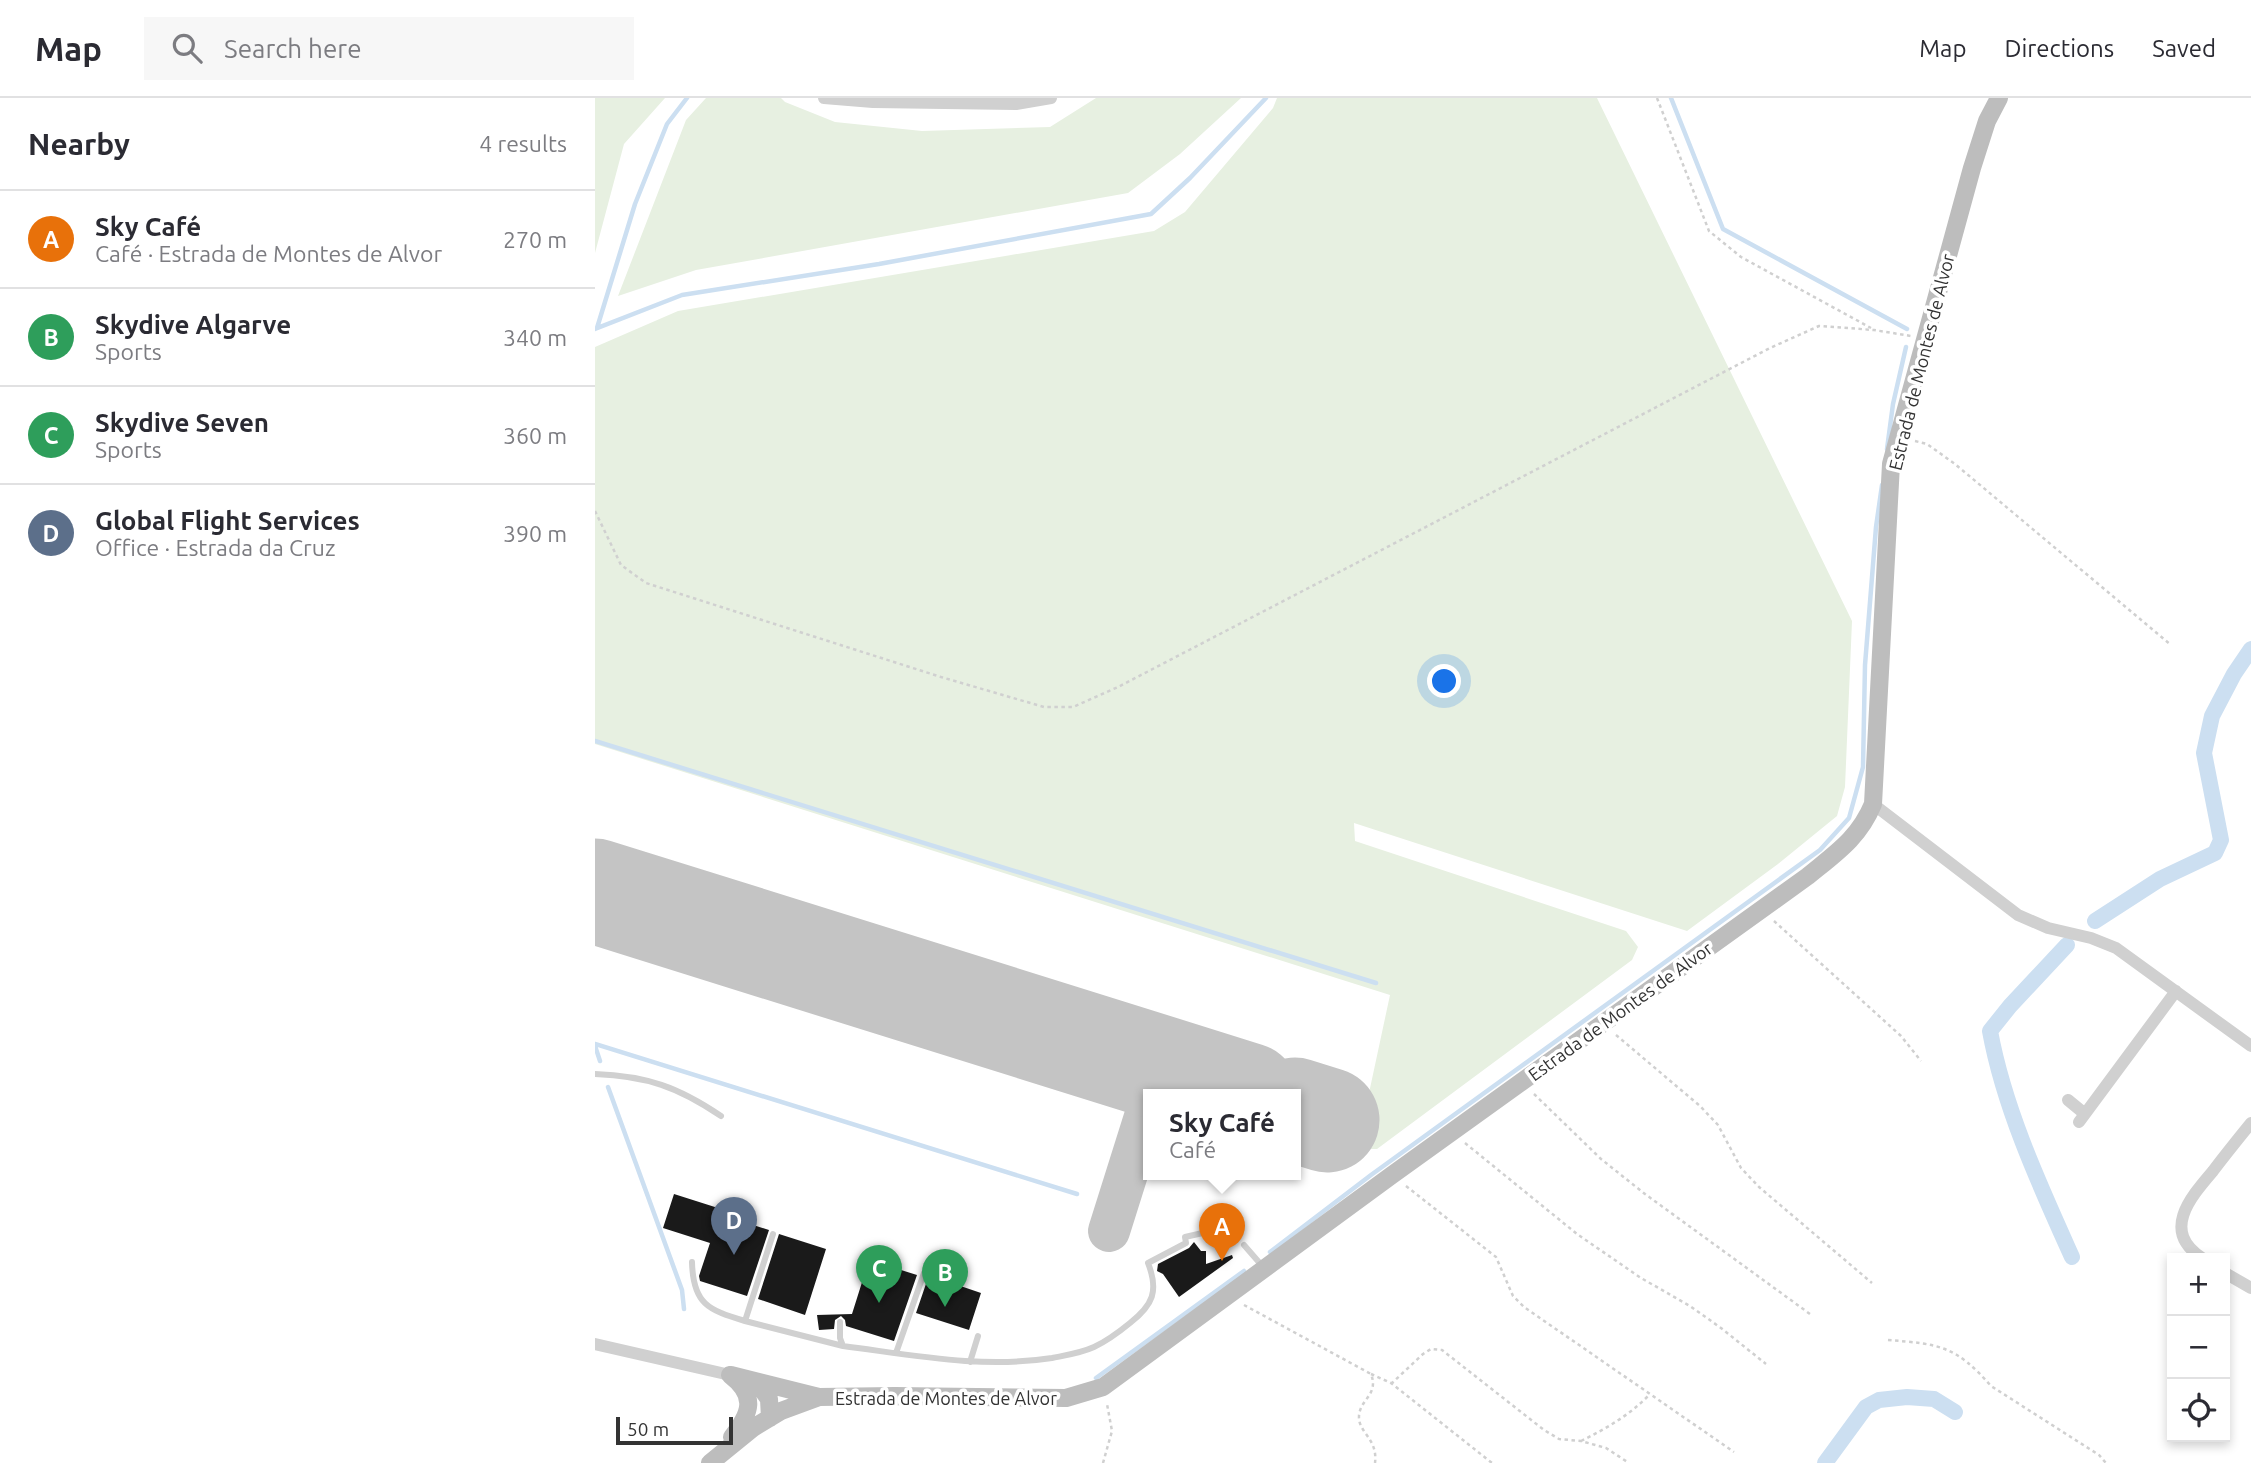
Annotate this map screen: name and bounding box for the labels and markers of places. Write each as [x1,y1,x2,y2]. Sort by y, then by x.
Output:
pin: D [711,1197,757,1255]
pin: A [1199,1203,1245,1261]
pin: C [856,1245,902,1303]
pin: B [922,1249,968,1307]

